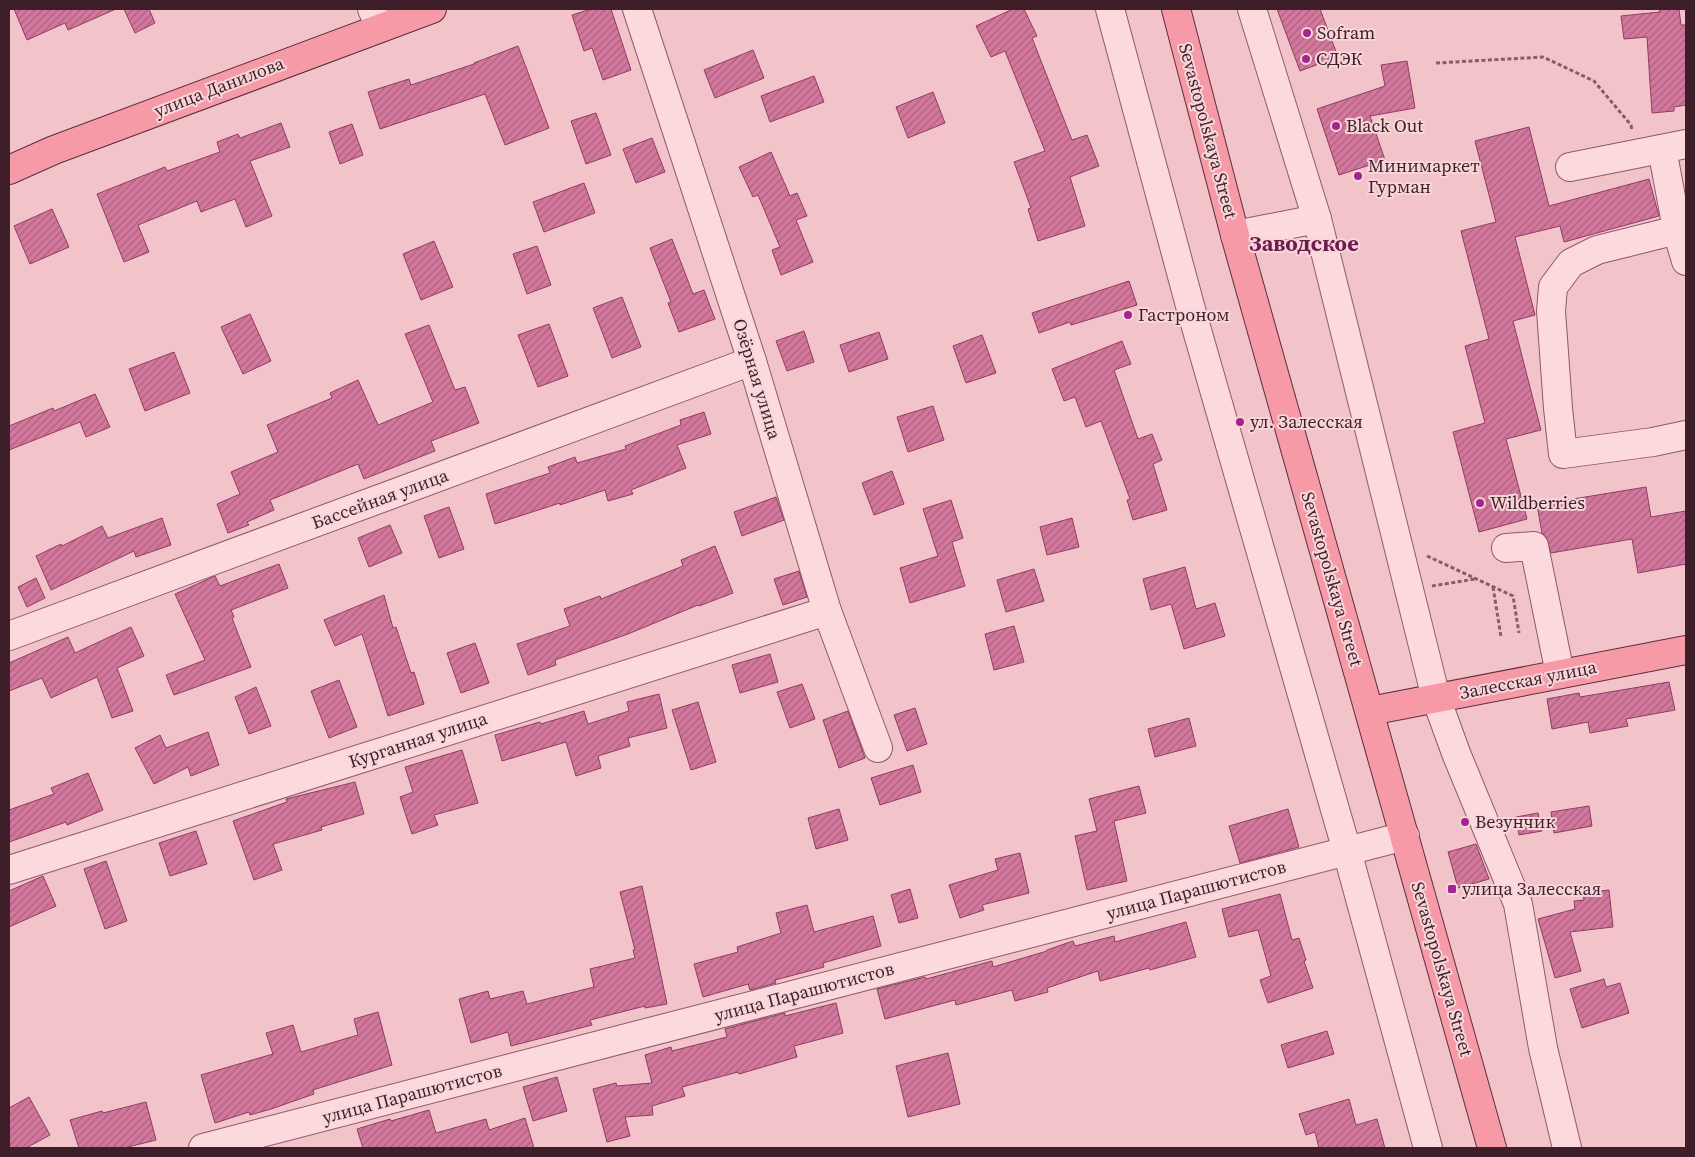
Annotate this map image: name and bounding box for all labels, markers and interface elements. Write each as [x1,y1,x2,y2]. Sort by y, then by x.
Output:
place label: Sofram [1317,20,1375,45]
marker: Sofram [1301,27,1313,39]
street label: Sevastopolskaya Street [1173,41,1244,221]
place label: СДЭК [1316,46,1362,71]
street label: улица Данилова [150,50,288,123]
marker: СДЭК [1300,53,1312,65]
place label: Black Out [1346,113,1423,138]
marker: Black Out [1330,120,1342,132]
place label: Минимаркет Гурман [1368,153,1480,199]
marker: Минимаркет Гурман [1352,170,1364,182]
district label: Заводское [1249,228,1359,258]
place label: Гастроном [1138,302,1230,327]
marker: Гастроном [1122,309,1134,321]
street label: Озёрная улица [727,315,788,443]
place label: ул. Залесская [1250,409,1363,434]
marker: ул. Залесская [1234,416,1246,428]
street label: Бассейная улица [308,462,452,535]
street label: Sevastopolskaya Street [1296,489,1369,669]
place label: Wildberries [1490,490,1585,515]
marker: Wildberries [1474,497,1486,509]
street label: Залесская улица [1457,654,1599,705]
street label: Курганная улица [345,705,491,774]
place label: Везунчик [1475,809,1555,834]
marker: Везунчик [1459,816,1471,828]
street label: улица Парашютистов [1103,853,1288,926]
place label: улица Залесская [1462,876,1601,901]
street label: Sevastopolskaya Street [1406,879,1479,1059]
marker: улица Залесская [1446,883,1458,895]
street label: улица Парашютистов [711,955,896,1028]
street label: улица Парашютистов [319,1057,504,1130]

